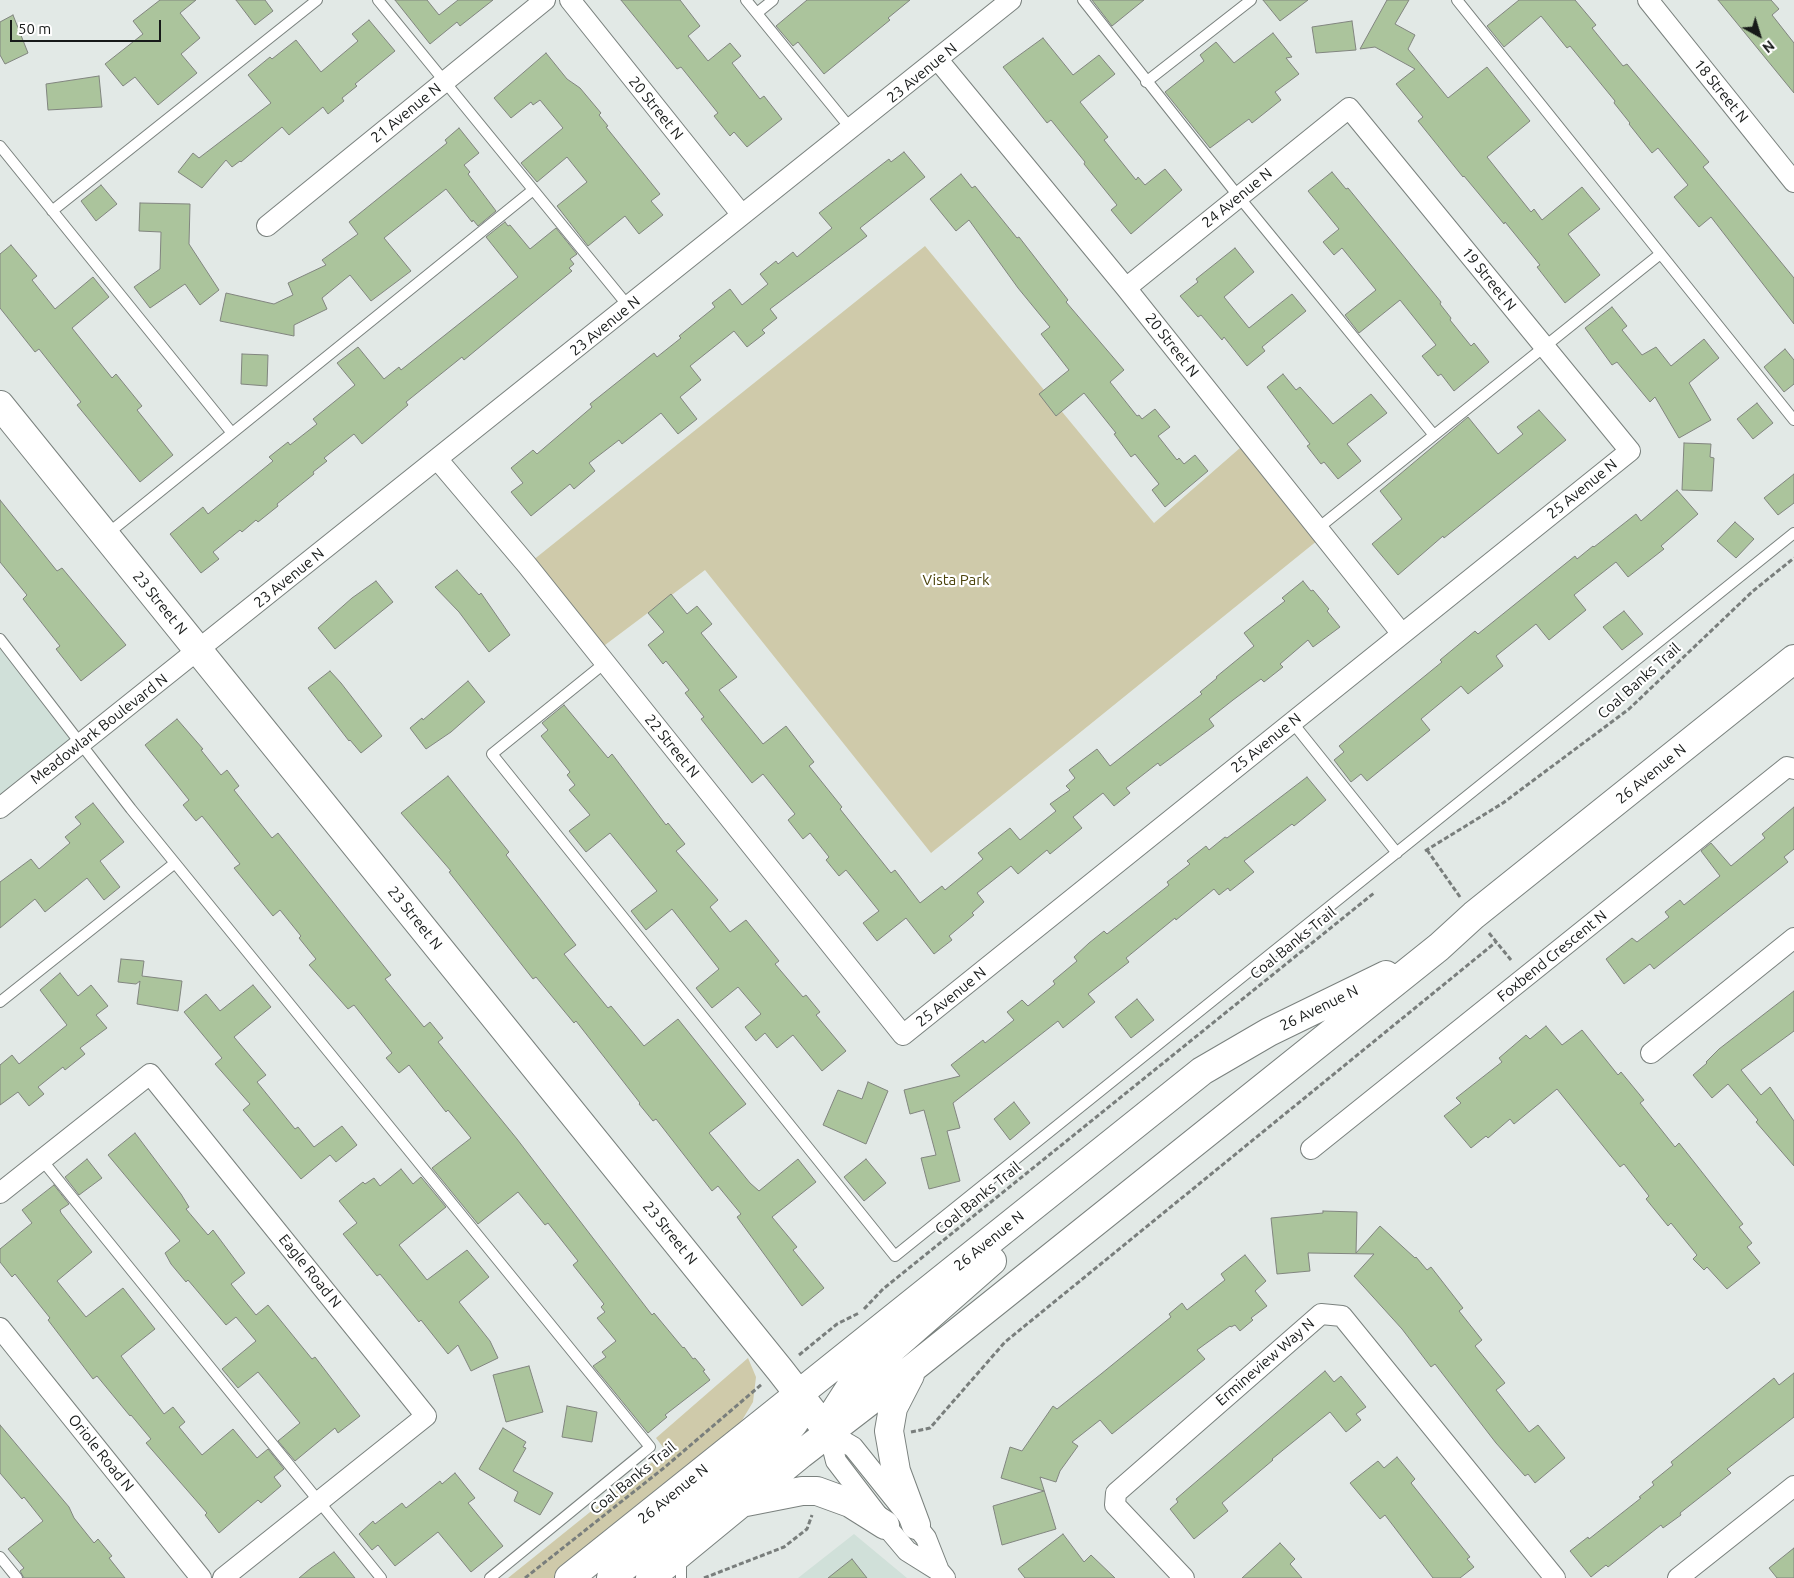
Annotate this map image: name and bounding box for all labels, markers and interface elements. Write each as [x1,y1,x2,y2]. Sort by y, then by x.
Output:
scale bar [12,10,164,42]
north arrow [1734,10,1784,60]
text: 50 m [18,20,51,37]
text: N [1759,37,1778,56]
street label: 23 Avenue N [883,39,961,107]
street label: 18 Street N [1690,56,1752,126]
street label: 20 Street N [625,73,687,143]
street label: 21 Avenue N [367,79,445,147]
street label: 24 Avenue N [1198,164,1276,232]
street label: 19 Street N [1458,244,1520,314]
street label: 23 Avenue N [566,292,644,360]
street label: 20 Street N [1141,309,1203,381]
street label: 25 Avenue N [1543,455,1621,523]
street label: 23 Avenue N [250,544,328,612]
street label: 23 Street N [129,568,191,638]
park label: Vista Park [923,571,989,589]
street label: Coal Banks Trail [1594,639,1684,723]
street label: Meadowlark Boulevard N [27,670,171,788]
street label: 25 Avenue N [1227,709,1305,777]
street label: 22 Street N [641,711,703,781]
street label: 26 Avenue N [1612,740,1690,808]
street label: 23 Street N [384,883,446,953]
street label: Coal Banks Trail [1246,903,1340,983]
street label: Foxbend Crescent N [1494,906,1610,1006]
street label: 25 Avenue N [912,963,990,1031]
street label: 26 Avenue N [1277,981,1361,1035]
street label: Coal Banks Trail [931,1158,1025,1238]
street label: 23 Street N [639,1198,701,1268]
street label: 26 Avenue N [950,1207,1028,1275]
street label: Eagle Road N [275,1231,345,1311]
street label: Ermineview Way N [1212,1314,1318,1410]
street label: Oriole Road N [64,1411,138,1495]
street label: Coal Banks Trail [586,1438,680,1518]
street label: 26 Avenue N [634,1460,712,1528]

